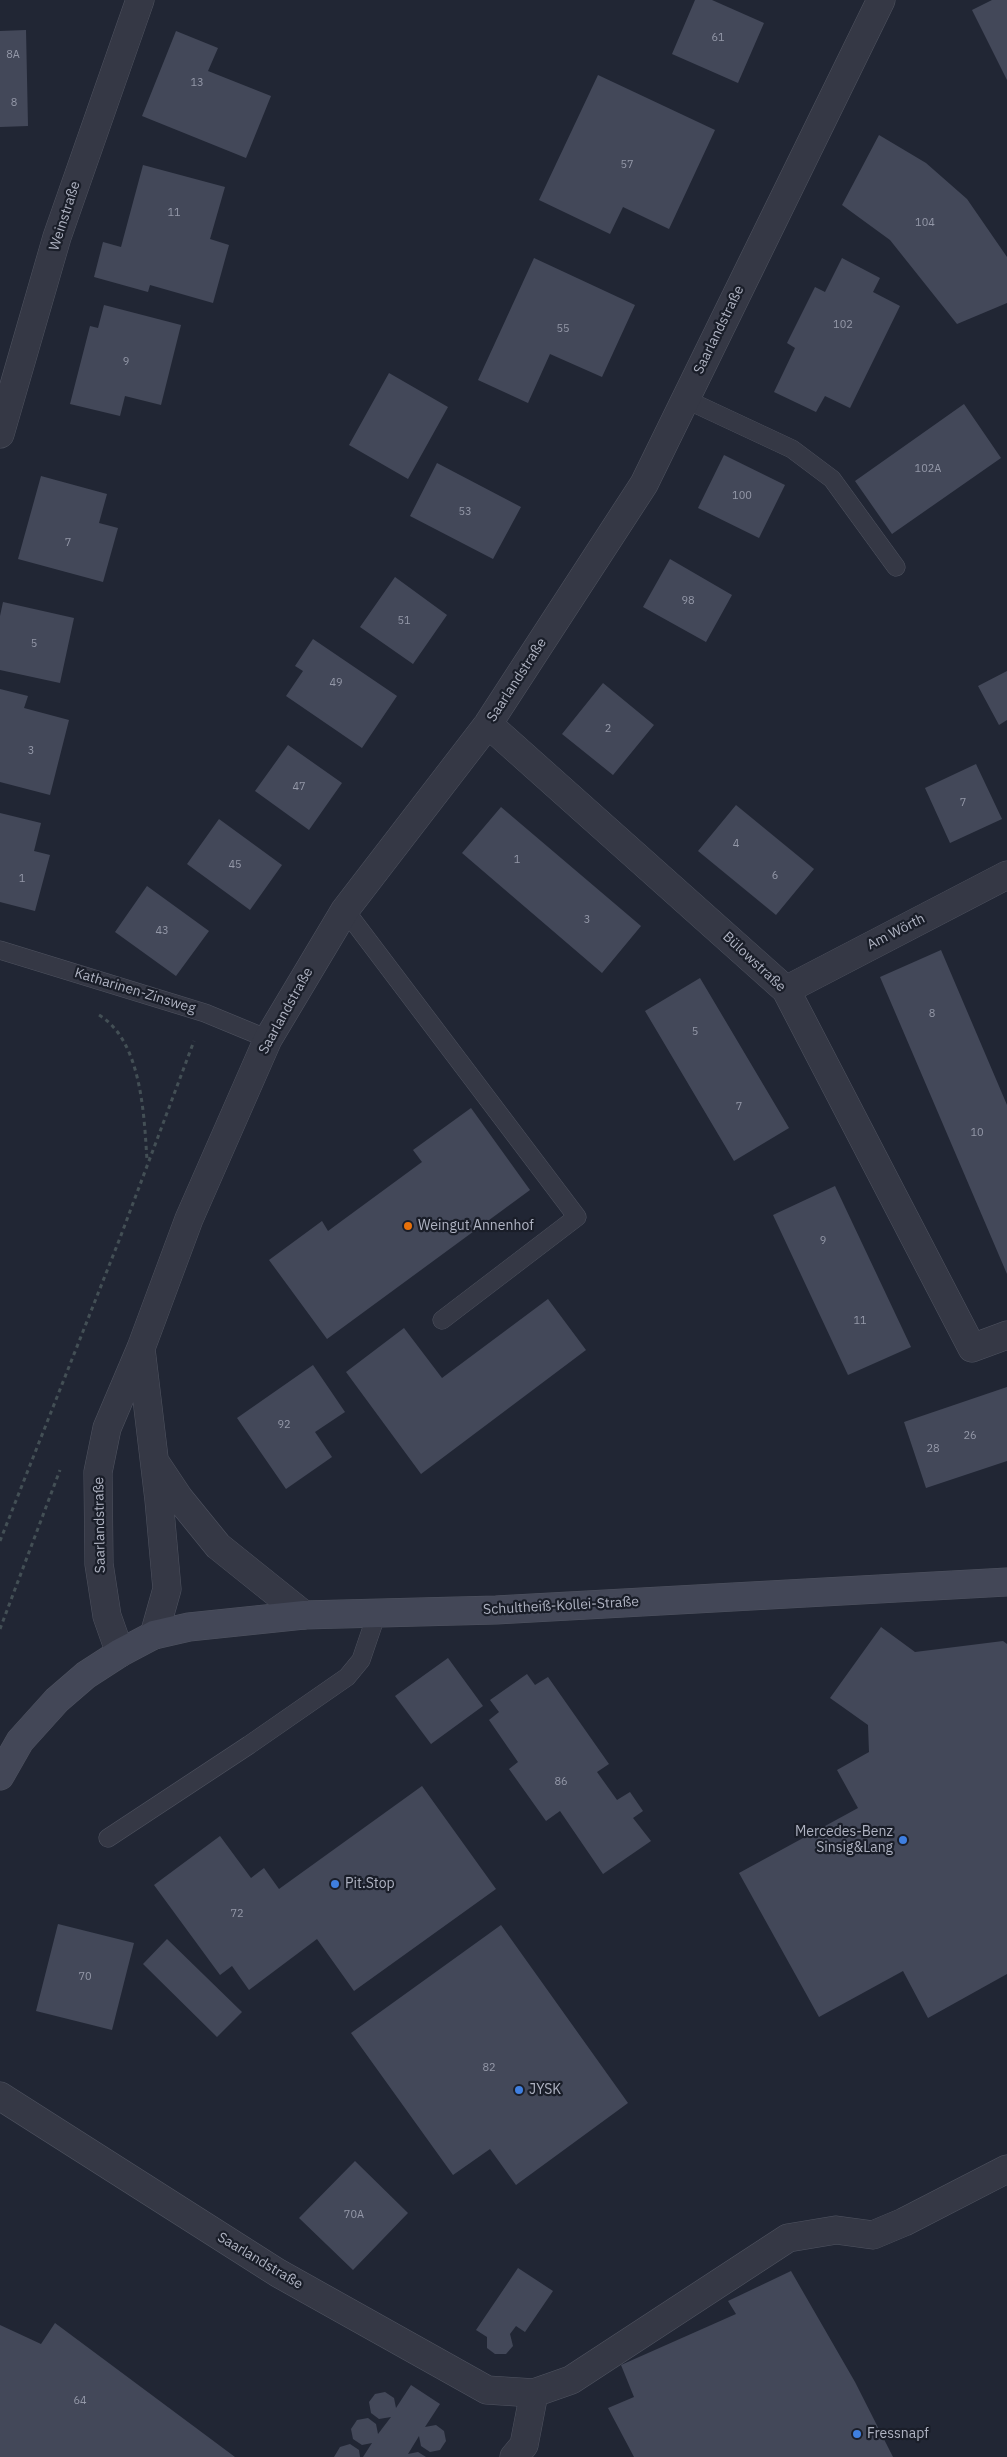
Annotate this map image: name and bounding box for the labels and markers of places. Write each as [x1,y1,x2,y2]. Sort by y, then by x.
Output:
place label: Weingut Annenhof [418,1218,534,1234]
marker: Weingut Annenhof [402,1220,414,1232]
place label: Mercedes-Benz Sinsig&Lang [795,1824,893,1856]
marker: Mercedes-Benz Sinsig&Lang [897,1834,909,1846]
place label: Pit.Stop [345,1876,395,1892]
marker: Pit.Stop [329,1878,341,1890]
place label: JYSK [529,2082,561,2098]
marker: JYSK [513,2084,525,2096]
place label: Fressnapf [867,2426,929,2442]
marker: Fressnapf [851,2428,863,2440]

